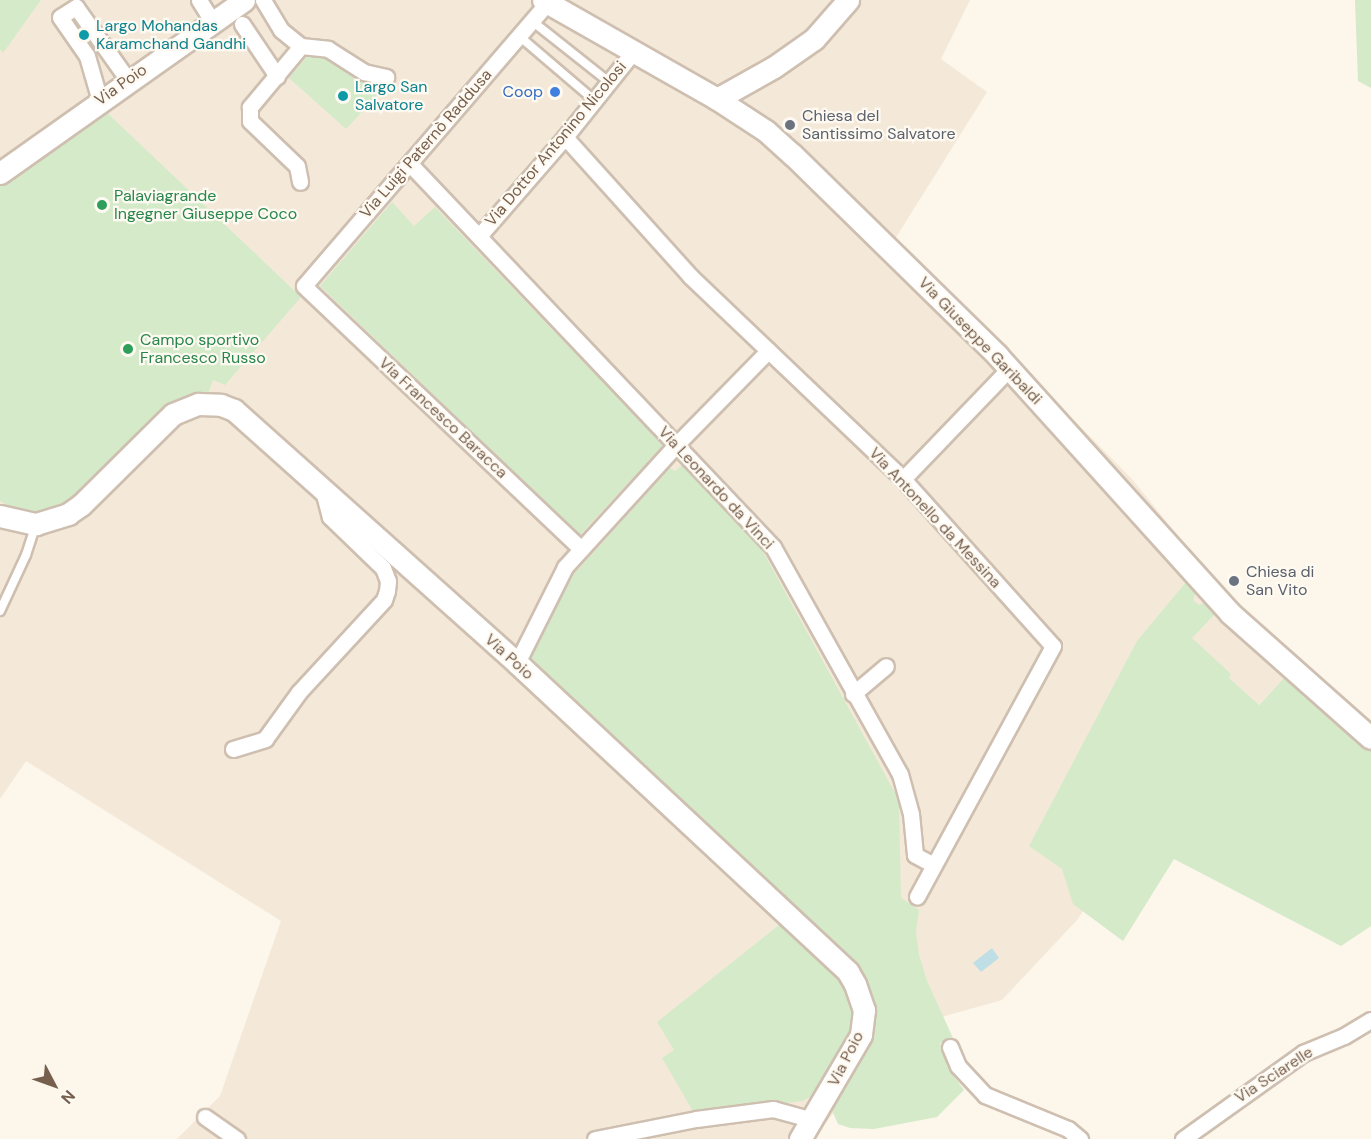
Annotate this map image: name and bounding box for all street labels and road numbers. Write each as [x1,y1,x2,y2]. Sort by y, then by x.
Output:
street label: Via Dottor Antonino Nicolosi [481,58,631,230]
street label: Via Poio [91,60,151,110]
street label: Via Luigi Paternò Raddusa [356,66,496,222]
street label: Via Giuseppe Garibaldi [914,273,1046,409]
street label: Via Francesco Baracca [375,353,511,483]
street label: Via Leonardo da Vinci [654,423,778,553]
street label: Via Antonello da Messina [865,444,1005,592]
street label: Via Poio [481,630,537,684]
street label: Via Poio [824,1028,868,1090]
street label: Via Sciarelle [1231,1043,1317,1107]

